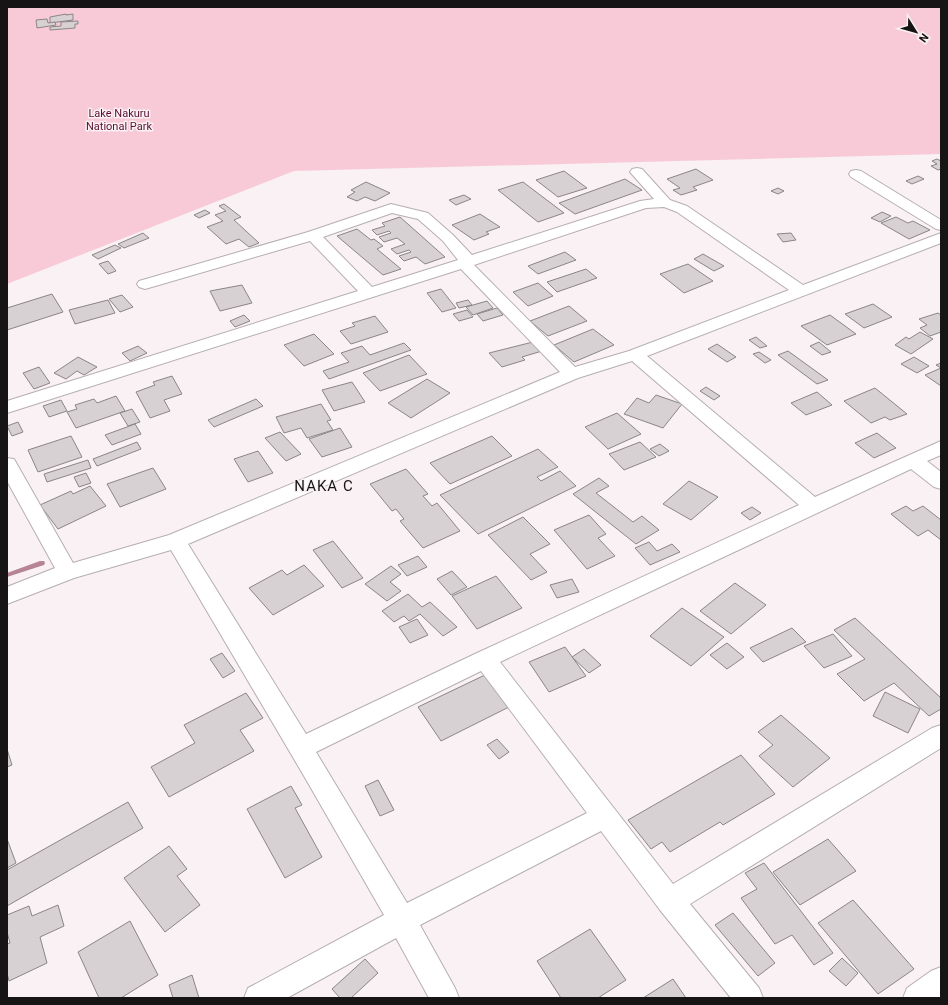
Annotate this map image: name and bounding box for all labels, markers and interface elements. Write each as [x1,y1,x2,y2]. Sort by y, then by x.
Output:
north arrow [896,12,936,52]
text: N [916,31,931,45]
park label: Lake Nakuru National Park [86,107,152,133]
district label: NAKA C [294,477,354,495]

